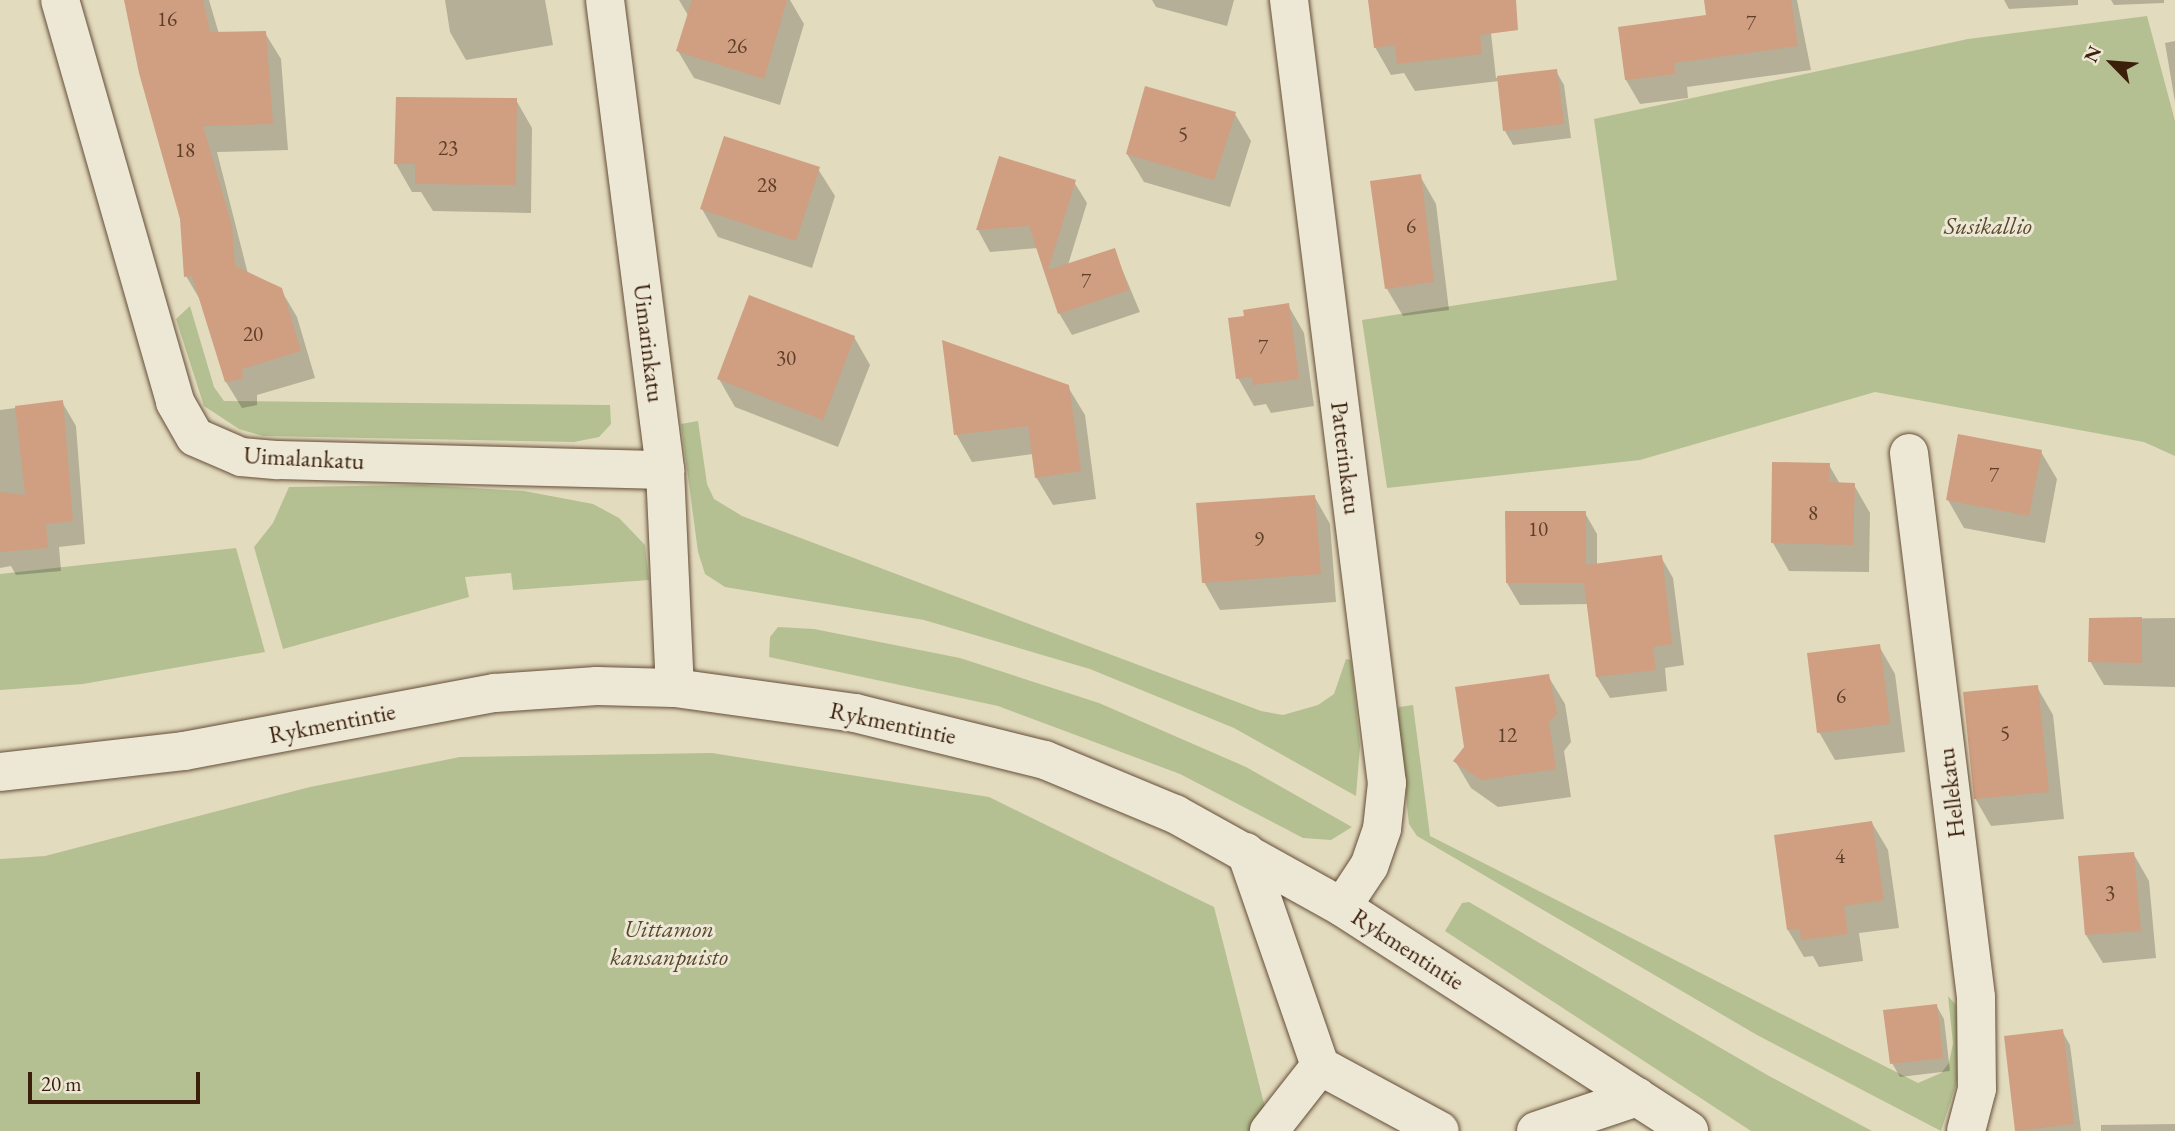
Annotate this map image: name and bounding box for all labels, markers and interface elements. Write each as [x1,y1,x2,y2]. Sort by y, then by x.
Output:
house number: 16 [157,6,177,32]
house number: 7 [1746,10,1756,36]
north arrow [2077,28,2147,98]
house number: 26 [727,33,747,59]
text: N [2078,42,2107,66]
house number: 5 [1178,121,1188,147]
house number: 23 [438,135,458,161]
house number: 18 [175,137,195,163]
house number: 28 [757,172,777,198]
park label: Susikallio [1944,212,2032,240]
house number: 6 [1406,213,1416,239]
house number: 7 [1081,268,1091,294]
street label: Uimarinkatu [627,282,671,404]
house number: 20 [243,321,263,347]
house number: 7 [1258,334,1268,360]
house number: 30 [776,345,796,371]
street label: Patterinkatu [1325,400,1367,516]
street label: Uimalankatu [243,440,365,476]
house number: 7 [1989,462,1999,488]
house number: 8 [1808,500,1818,526]
house number: 10 [1528,516,1548,542]
house number: 9 [1254,526,1264,552]
house number: 6 [1836,683,1846,709]
street label: Rykmentintie [827,696,959,750]
street label: Rykmentintie [266,697,398,749]
house number: 5 [2000,720,2010,746]
house number: 12 [1497,722,1517,748]
street label: Hellekatu [1931,746,1971,840]
house number: 4 [1835,843,1845,869]
house number: 3 [2105,880,2115,906]
street label: Rykmentintie [1346,902,1470,996]
park label: Uittamon kansanpuisto [610,915,728,971]
scale bar [32,1058,203,1102]
text: 20 m [41,1070,82,1097]

